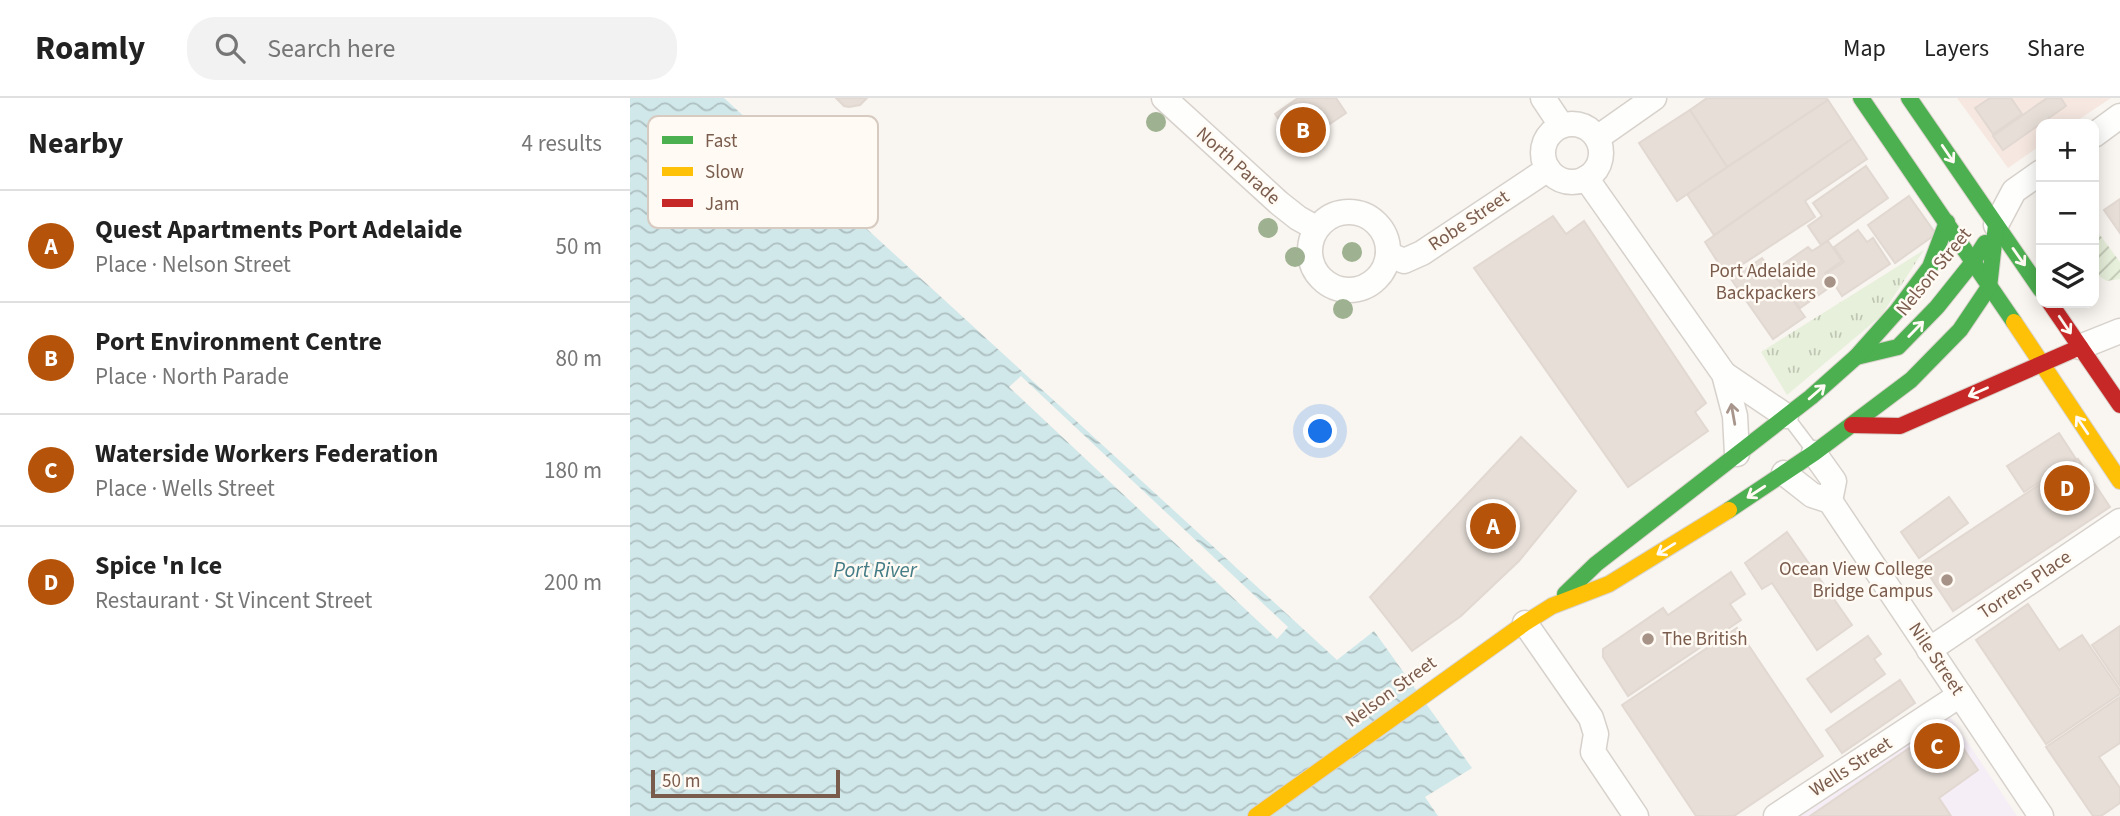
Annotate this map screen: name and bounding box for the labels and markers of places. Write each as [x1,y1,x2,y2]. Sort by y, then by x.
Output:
pin: B [1280,104,1326,156]
place label: Port Adelaide Backpackers [1709,258,1816,307]
marker: Port Adelaide Backpackers [1822,274,1838,290]
pin: D [2044,462,2090,514]
pin: A [1470,500,1516,552]
place label: Ocean View College Bridge Campus [1779,556,1933,605]
marker: Ocean View College Bridge Campus [1939,572,1955,588]
place label: The British [1662,626,1748,653]
marker: The British [1640,631,1656,647]
pin: C [1914,720,1960,772]

